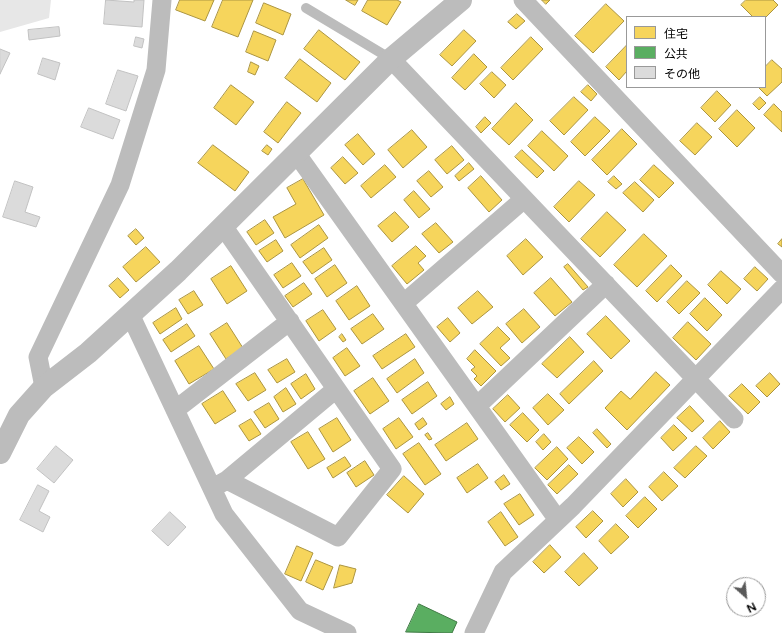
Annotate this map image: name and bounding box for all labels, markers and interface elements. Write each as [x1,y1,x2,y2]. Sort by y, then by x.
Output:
legend [626,16,766,88]
text: 住宅 [664,27,688,41]
text: 公共 [664,47,688,61]
text: その他 [664,67,700,81]
north arrow [726,577,766,617]
text: N [744,599,758,615]

